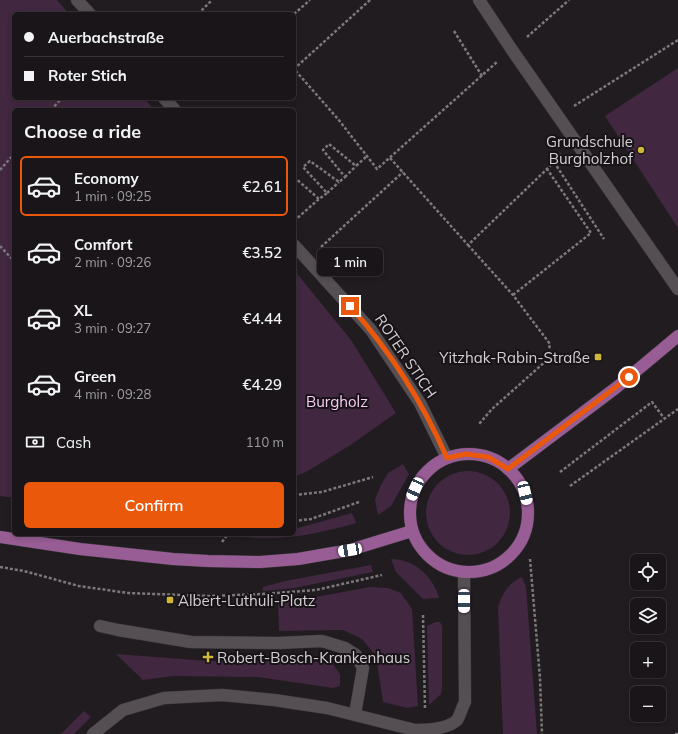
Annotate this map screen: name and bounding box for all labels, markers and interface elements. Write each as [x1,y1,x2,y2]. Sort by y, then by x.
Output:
text: Auerbachstraße [48,28,164,47]
text: Roter Stich [48,66,127,85]
text: Choose a ride [24,120,141,143]
place label: Grundschule Burgholzhof [546,132,634,168]
marker: Grundschule Burgholzhof [636,145,646,155]
icon: car [26,168,62,204]
text: Economy [74,169,139,188]
text: €2.61 [242,177,282,196]
text: 1 min · 09:25 [74,188,151,204]
icon: car [26,234,62,270]
text: Comfort [74,235,132,254]
text: €3.52 [242,243,282,262]
callout: 1 min [317,248,383,276]
text: 2 min · 09:26 [74,254,151,270]
text: 1 min [333,254,367,270]
route end [341,297,359,315]
icon: car [26,300,62,336]
text: XL [74,301,92,320]
text: €4.44 [242,309,282,328]
street label: ROTER STICH [371,310,441,402]
text: 3 min · 09:27 [74,320,151,336]
place label: Yitzhak-Rabin-Straße [438,348,590,367]
marker: Yitzhak-Rabin-Straße [593,352,603,362]
icon: car [26,366,62,402]
text: Green [74,367,116,386]
route start [620,368,638,386]
text: €4.29 [242,375,282,394]
text: 4 min · 09:28 [74,386,151,402]
park label: Burgholz [306,392,368,411]
icon: cash [24,431,46,453]
text: Cash [56,433,91,452]
text: 110 m [246,434,284,450]
car [405,476,425,502]
car [516,480,534,506]
button: Confirm [24,482,284,528]
car [337,542,363,558]
map controls [630,554,666,722]
button: locate [630,554,666,590]
car [458,589,470,613]
place label: Albert-Luthuli-Platz [178,591,316,610]
marker: Albert-Luthuli-Platz [165,595,175,605]
button: layers [630,598,666,634]
button: + [630,642,666,678]
place label: Robert-Bosch-Krankenhaus [217,648,410,667]
marker: Robert-Bosch-Krankenhaus [202,651,214,663]
button: − [630,686,666,722]

